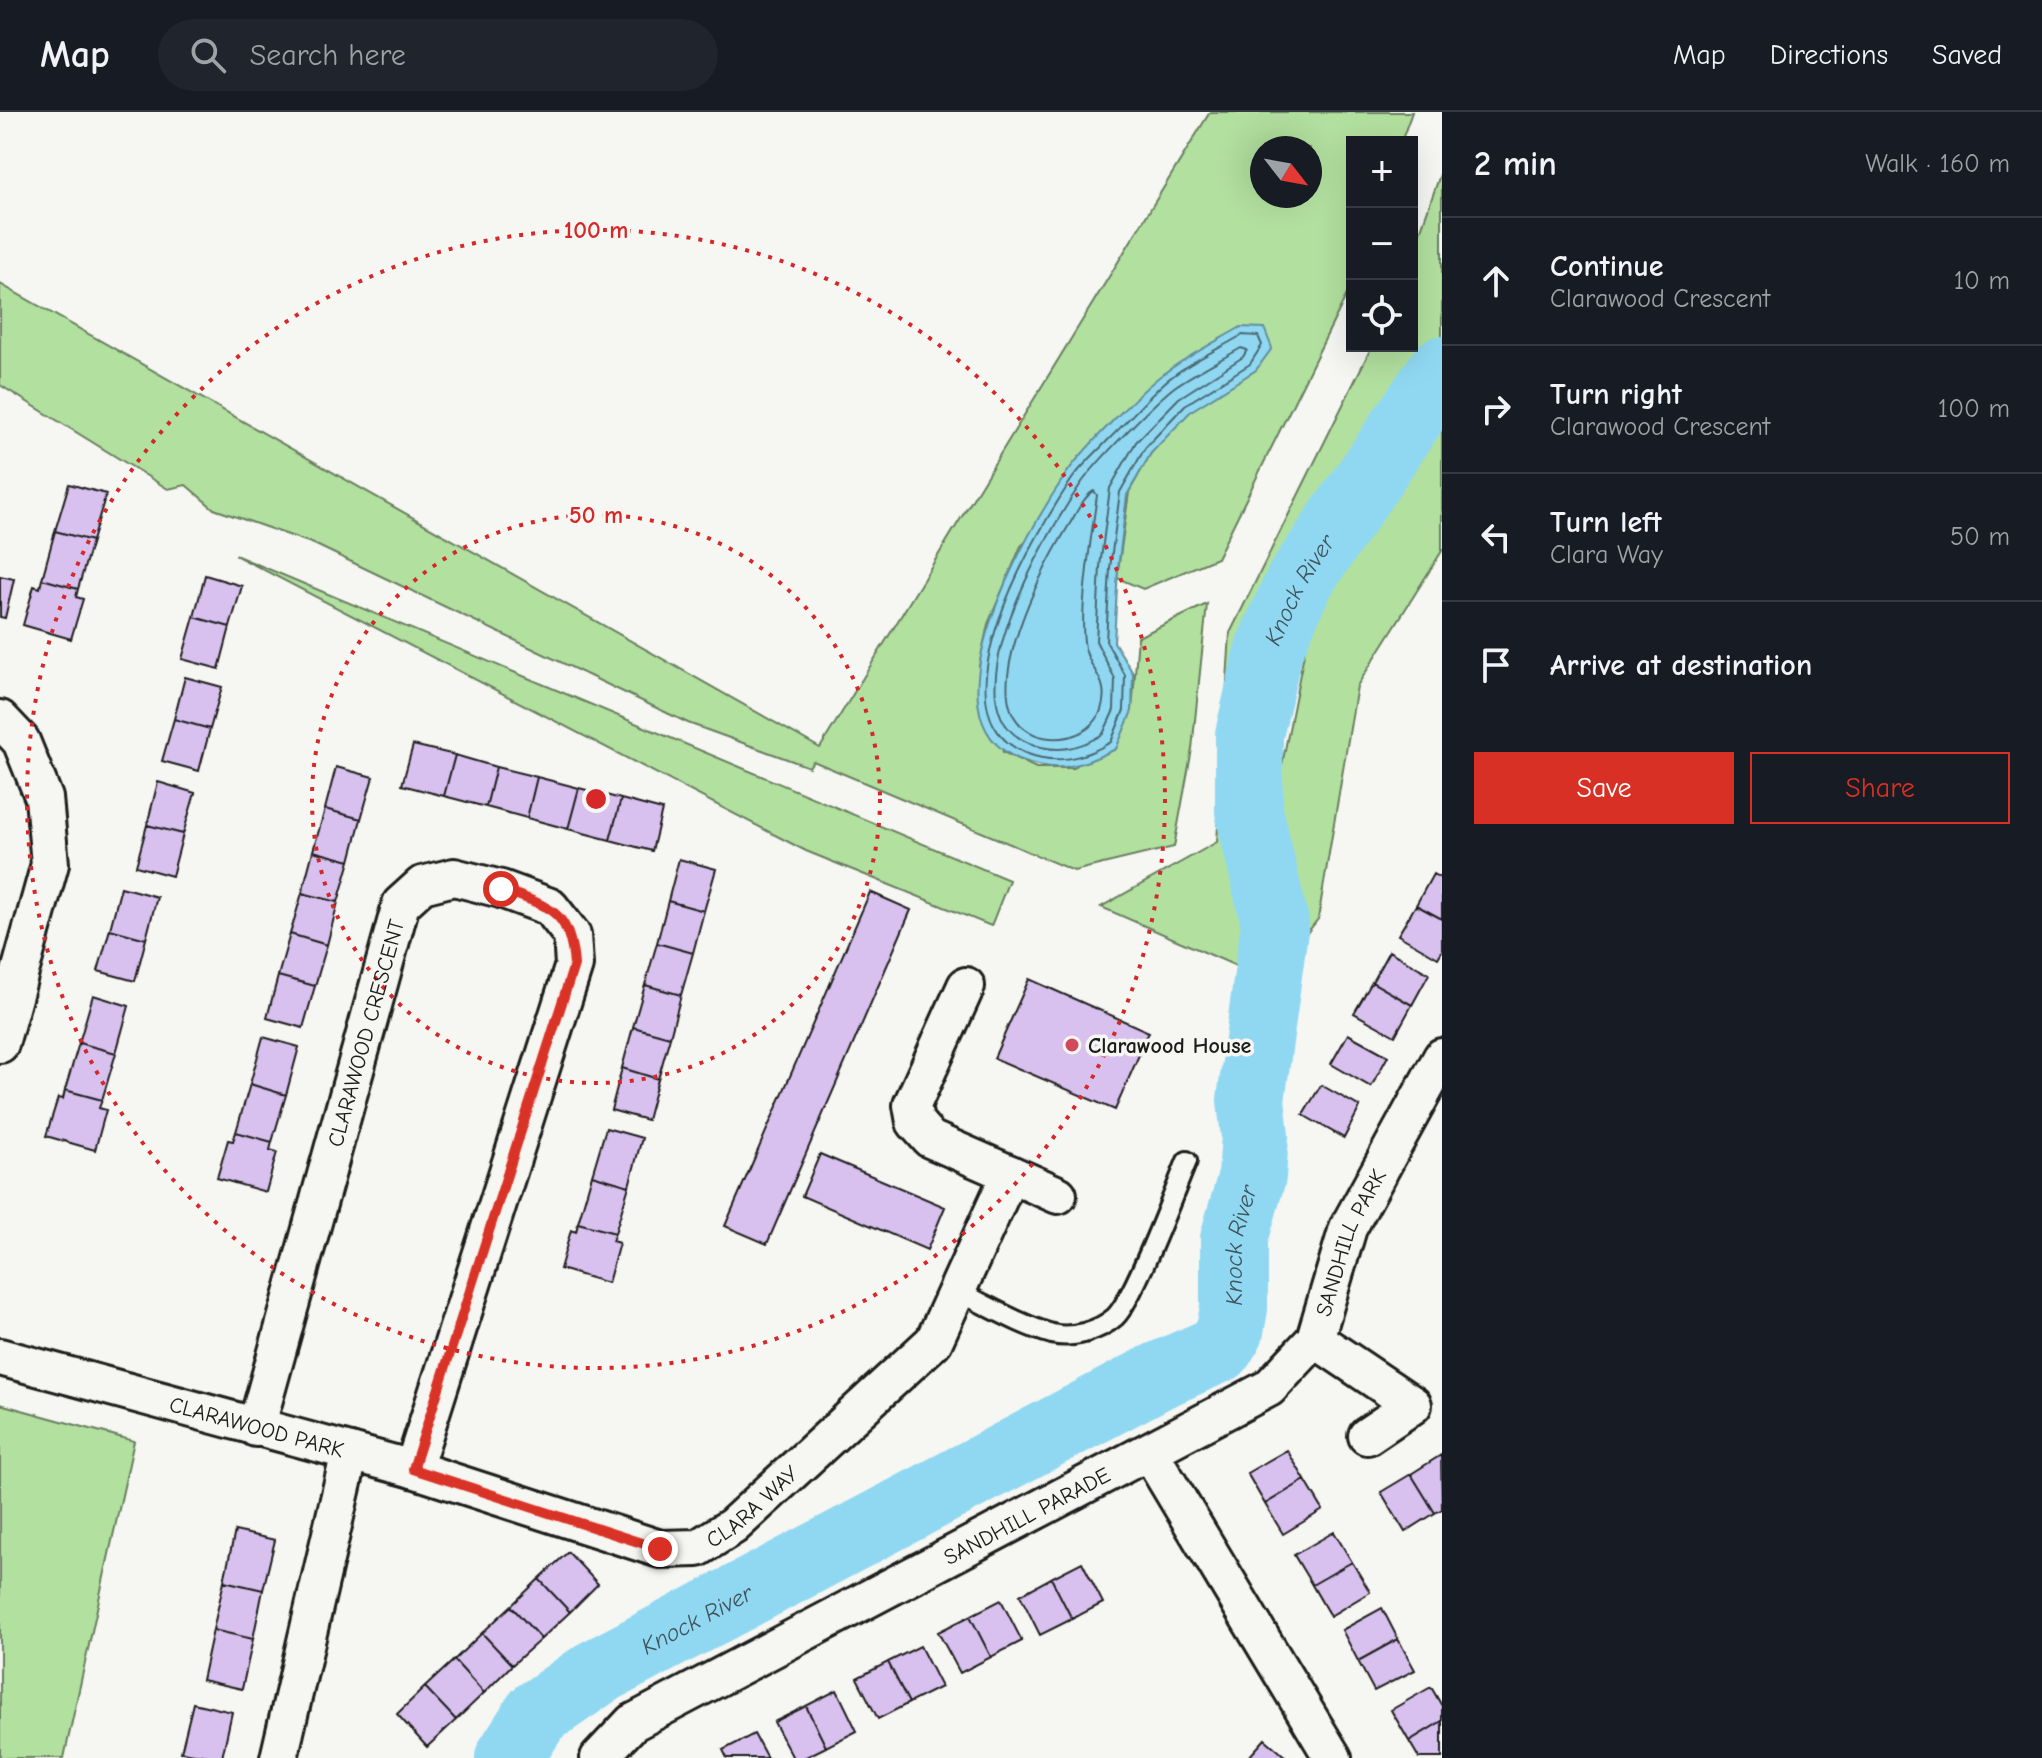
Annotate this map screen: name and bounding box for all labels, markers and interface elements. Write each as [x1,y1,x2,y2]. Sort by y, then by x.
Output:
search box [158,19,718,91]
text: Map [40,33,110,77]
icon: search [186,33,230,77]
text: Search here [250,38,406,73]
text: Map [1673,39,1726,71]
text: Directions [1770,39,1888,71]
text: Saved [1932,39,2002,71]
north arrow [1250,136,1322,208]
map controls [1346,136,1418,352]
button: + [1346,136,1418,208]
text: 2 min [1474,144,1557,184]
text: Walk · 160 m [1865,149,2010,179]
button: − [1346,208,1418,280]
text: 100 m [564,216,628,244]
text: Continue [1550,249,1664,284]
icon: ahead [1474,259,1518,303]
text: 10 m [1954,266,2010,296]
button: locate [1346,280,1418,352]
text: Clarawood Crescent [1550,284,1770,314]
text: Turn right [1550,377,1682,412]
icon: right [1474,387,1518,431]
text: 100 m [1938,394,2010,424]
text: Clarawood Crescent [1550,412,1770,442]
text: 50 m [569,501,623,529]
text: Turn left [1550,505,1662,540]
icon: left [1474,515,1518,559]
text: 50 m [1950,522,2010,552]
water label: Knock River [1258,528,1342,650]
text: Clara Way [1550,540,1663,570]
icon: arrive [1474,643,1518,687]
text: Arrive at destination [1550,648,1812,683]
button: Save [1474,752,1734,824]
button: Share [1750,752,2010,824]
centre of rings [582,785,610,813]
route start [483,871,519,907]
street label: CLARAWOOD CRESCENT [322,916,410,1150]
place label: Clarawood House [1088,1033,1252,1059]
marker: Clarawood House [1063,1036,1081,1054]
street label: SANDHILL PARK [1310,1165,1392,1319]
water label: Knock River [1220,1181,1263,1306]
street label: CLARAWOOD PARK [166,1392,347,1464]
street label: CLARA WAY [702,1461,804,1554]
street label: SANDHILL PARADE [939,1462,1115,1571]
route end [642,1531,678,1567]
water label: Knock River [636,1578,759,1661]

